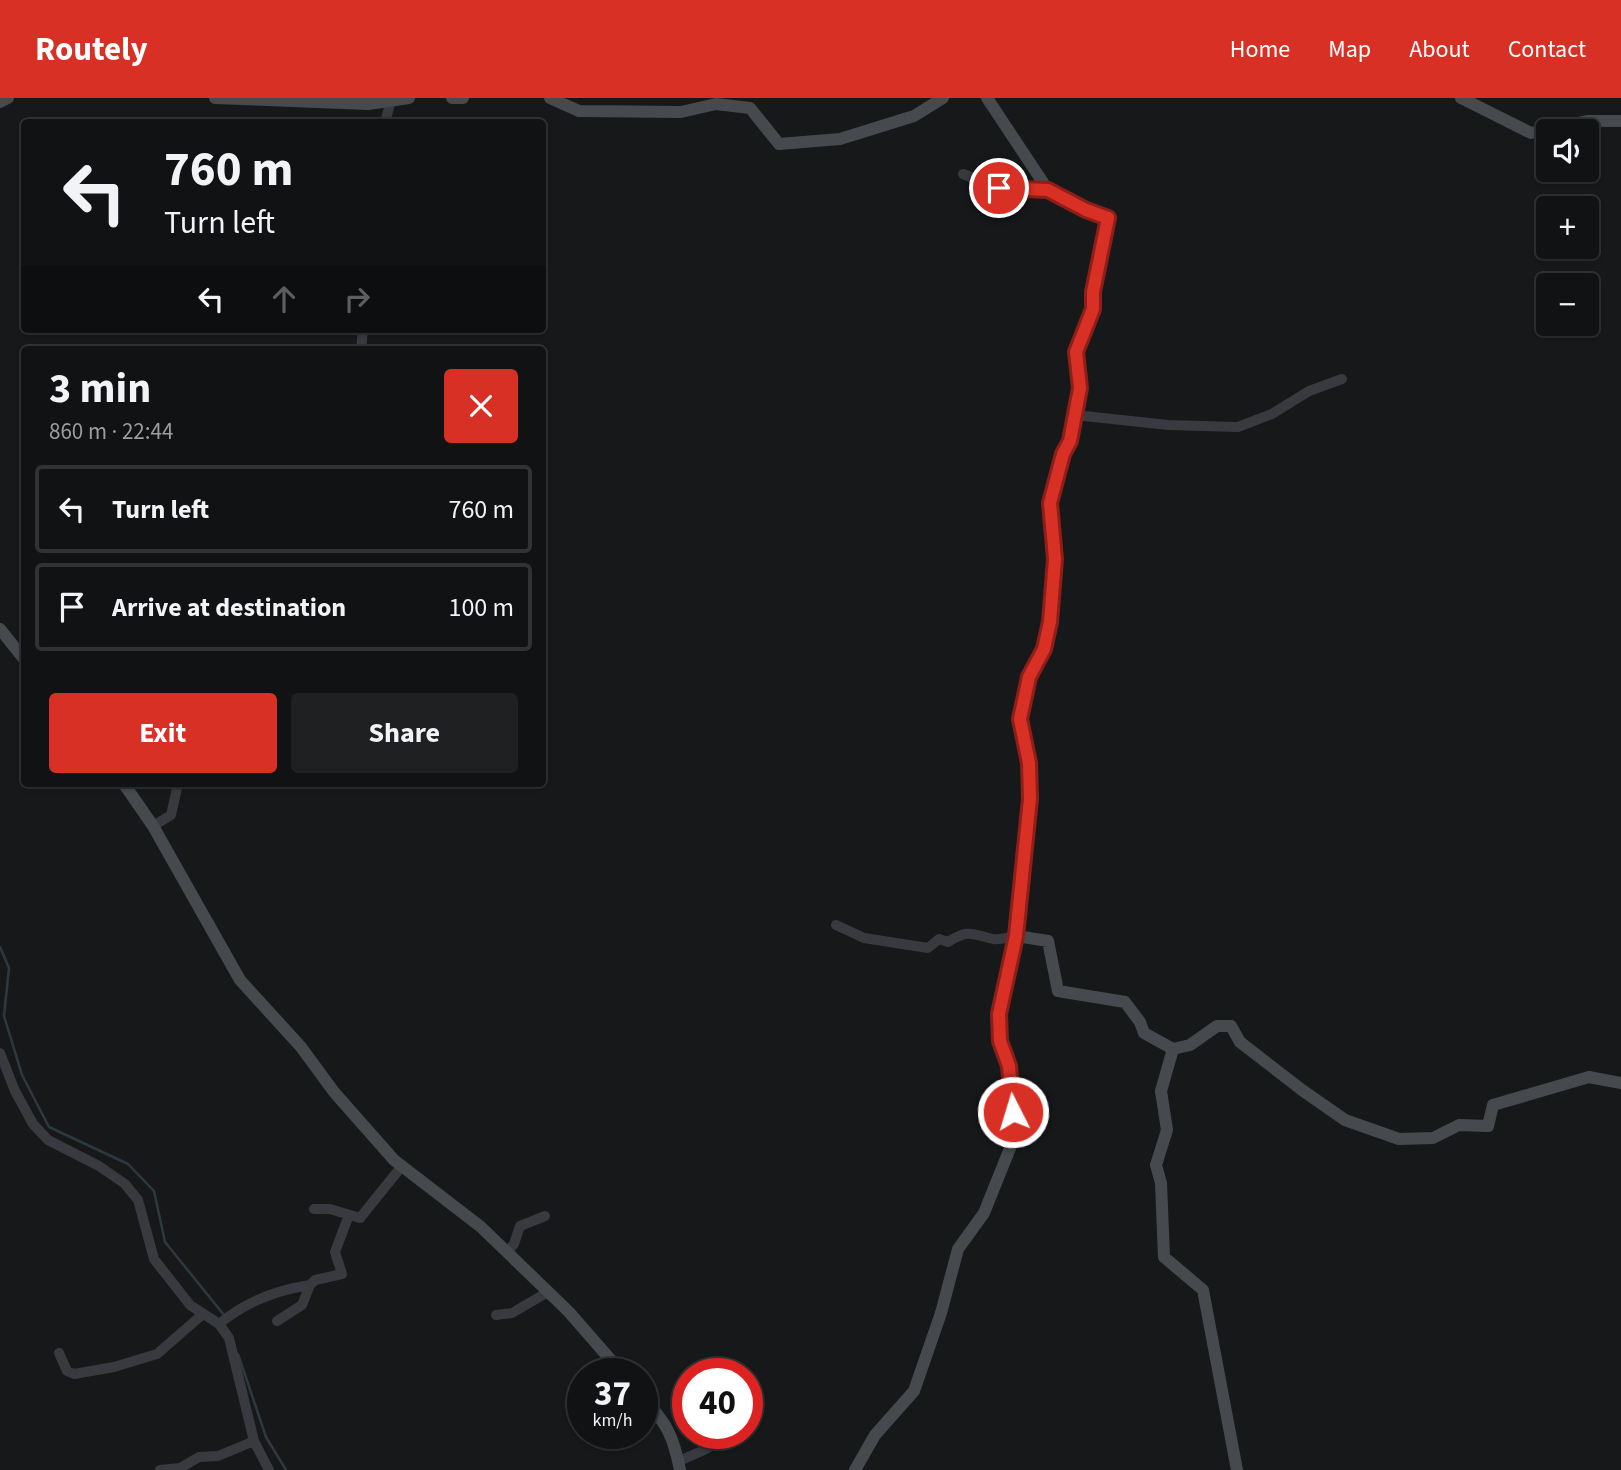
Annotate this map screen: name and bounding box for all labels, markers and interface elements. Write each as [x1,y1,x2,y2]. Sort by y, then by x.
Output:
text: Routely [35,26,148,73]
text: Home [1230,32,1290,67]
text: Map [1328,32,1371,67]
text: About [1409,32,1470,67]
text: Contact [1508,32,1586,67]
map controls [1536,119,1599,336]
button: sound [1536,119,1599,182]
text: 760 m [164,135,293,205]
icon: left [49,147,140,238]
pin [969,158,1029,218]
icon: arrive [980,169,1018,207]
button: + [1536,196,1599,259]
text: Turn left [164,200,275,246]
button: − [1536,273,1599,336]
icon: left [192,280,230,318]
icon: ahead [265,280,303,318]
icon: right [338,280,376,318]
text: 3 min [49,359,151,419]
button: close [444,369,518,443]
text: 860 m · 22:44 [49,415,173,448]
icon: left [53,490,91,528]
text: Turn left [112,491,209,528]
text: 760 m [448,491,514,528]
icon: arrive [53,588,91,626]
text: Arrive at destination [112,589,346,626]
text: 100 m [448,589,514,626]
button: Exit [49,693,277,773]
button: Share [291,693,518,773]
position arrow [976,1075,1050,1149]
speed limit sign: 40 [672,1358,763,1449]
text: 37 [594,1369,631,1419]
text: km/h [593,1408,632,1433]

